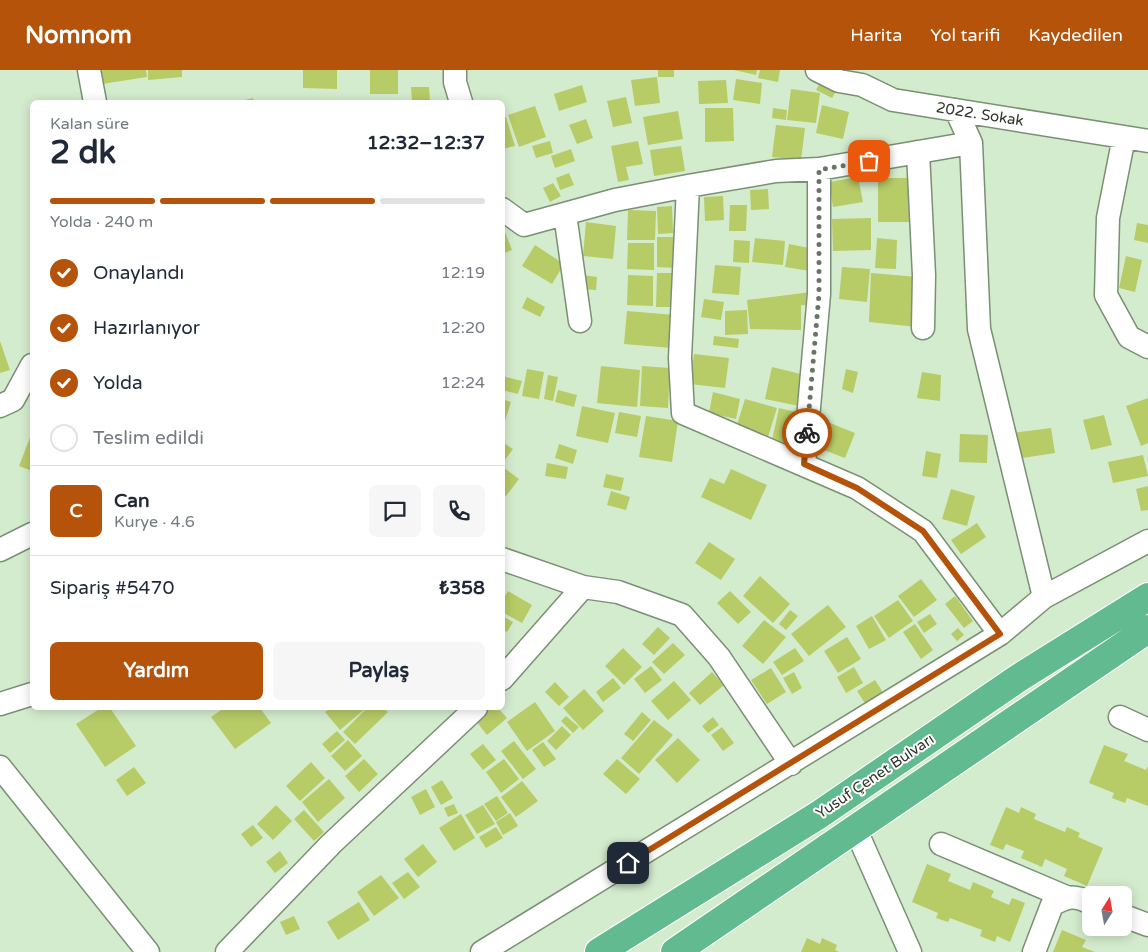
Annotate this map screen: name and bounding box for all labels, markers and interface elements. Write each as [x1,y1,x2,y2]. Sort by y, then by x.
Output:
text: Nomnom [25,21,132,50]
text: Harita [850,24,902,46]
text: Yol tarifi [930,24,1000,46]
text: Kaydedilen [1028,24,1123,46]
street label: 2022. Sokak [935,98,1025,130]
text: Kalan süre [50,114,129,134]
text: 12:32–12:37 [367,132,485,154]
text: 2 dk [50,134,116,172]
pin [848,140,890,182]
icon: bag [855,147,883,175]
text: Yolda · 240 m [50,212,153,232]
icon: check [50,259,78,287]
text: Onaylandı [93,262,184,284]
text: 12:19 [441,263,485,283]
icon: check [50,314,78,342]
text: Hazırlanıyor [93,317,200,339]
text: 12:20 [441,318,485,338]
icon: check [50,369,78,397]
text: Yolda [93,372,143,394]
text: 12:24 [441,373,485,393]
courier [782,408,832,458]
icon: bike [793,419,821,447]
text: Teslim edildi [93,427,204,449]
button: chat [369,485,421,537]
button: phone [433,485,485,537]
text: Can [114,490,149,512]
text: C [69,500,83,522]
text: Kurye · 4.6 [114,512,195,532]
text: Sipariş #5470 [50,577,174,599]
text: ₺358 [439,577,485,599]
button: Yardım [50,642,263,700]
button: Paylaş [273,642,485,700]
street label: Yusuf Çenet Bulvarı [813,730,937,822]
pin [607,842,649,884]
icon: home [614,849,642,877]
north arrow [1082,886,1132,936]
map controls [1082,886,1132,936]

